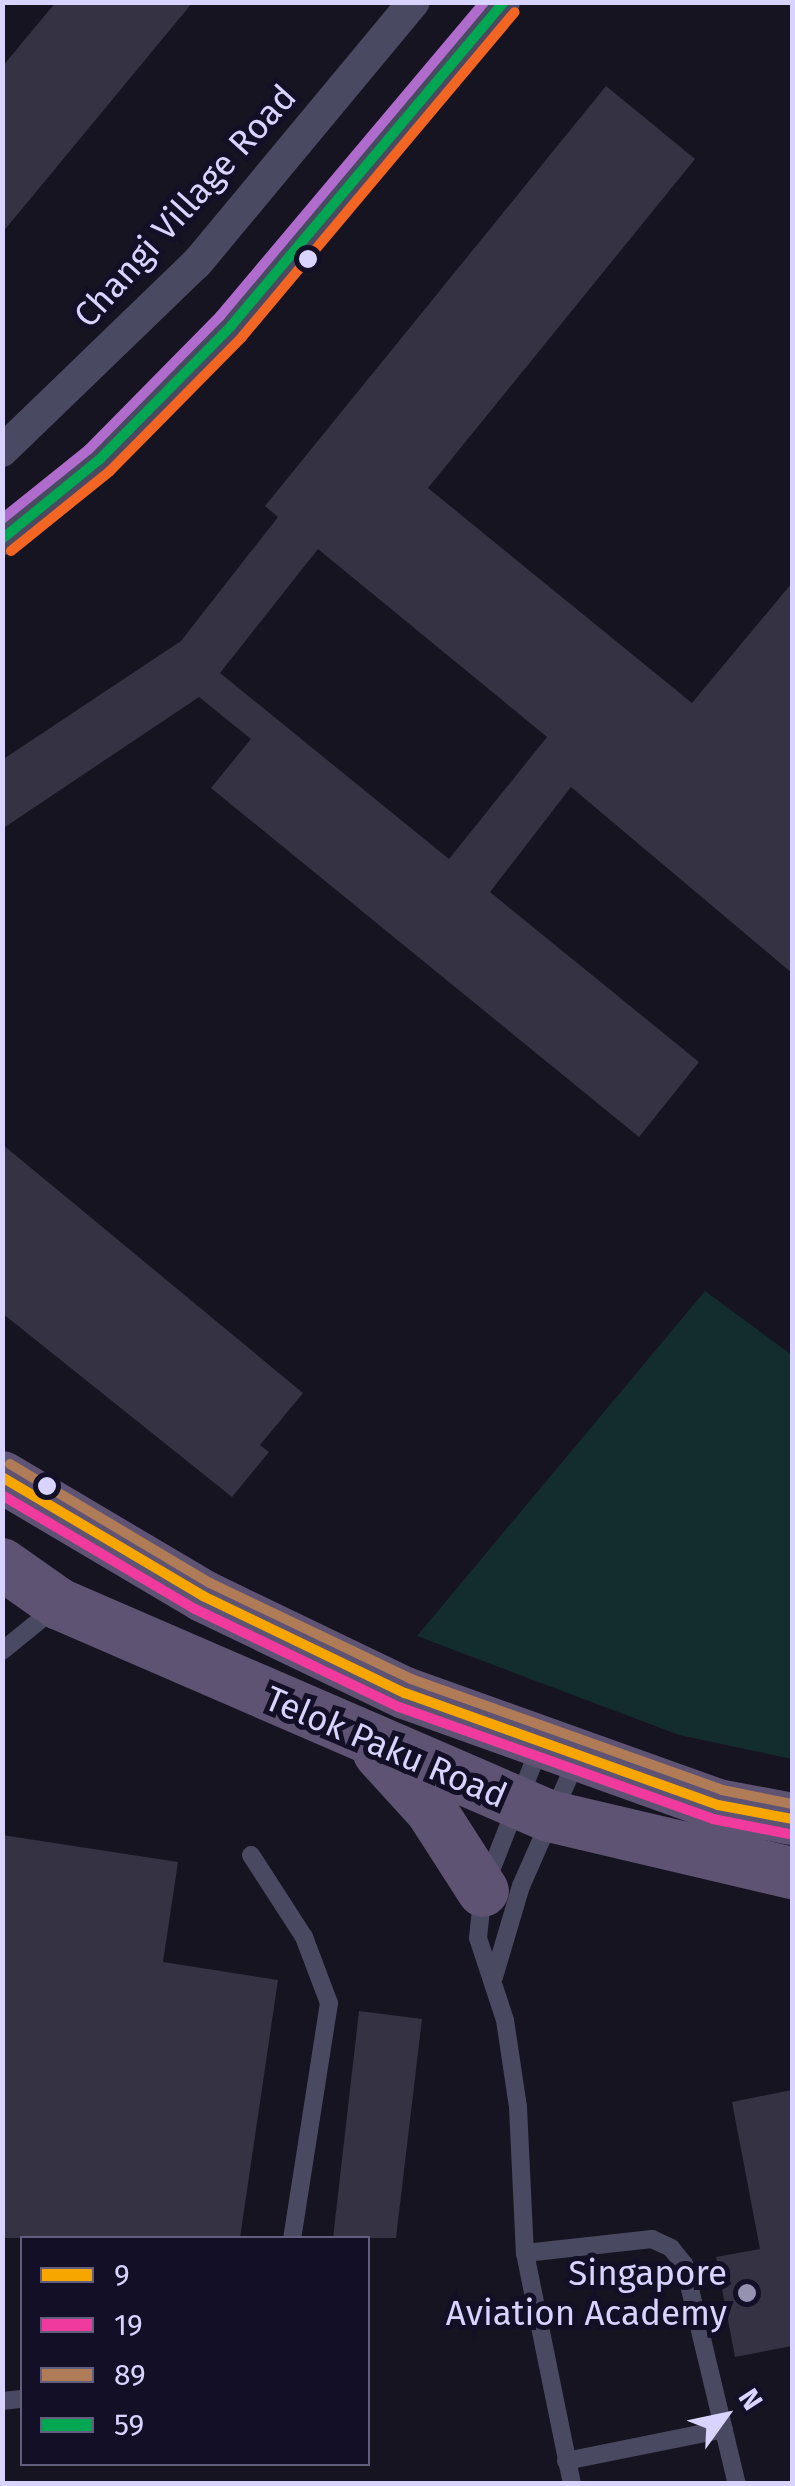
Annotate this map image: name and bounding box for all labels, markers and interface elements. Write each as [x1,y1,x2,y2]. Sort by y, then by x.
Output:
street label: Changi Village Road [65,76,305,336]
unlabelled marker [298,249,318,269]
unlabelled marker [37,1476,57,1496]
street label: Telok Paku Road [259,1677,513,1817]
legend [20,2236,370,2466]
place label: Singapore Aviation Academy [446,2252,727,2334]
text: 9 [114,2257,130,2293]
marker: Singapore Aviation Academy [736,2282,758,2304]
text: 19 [114,2307,143,2343]
text: 89 [114,2357,146,2393]
north arrow [675,2366,775,2466]
text: N [732,2383,769,2416]
text: 59 [114,2407,144,2443]

